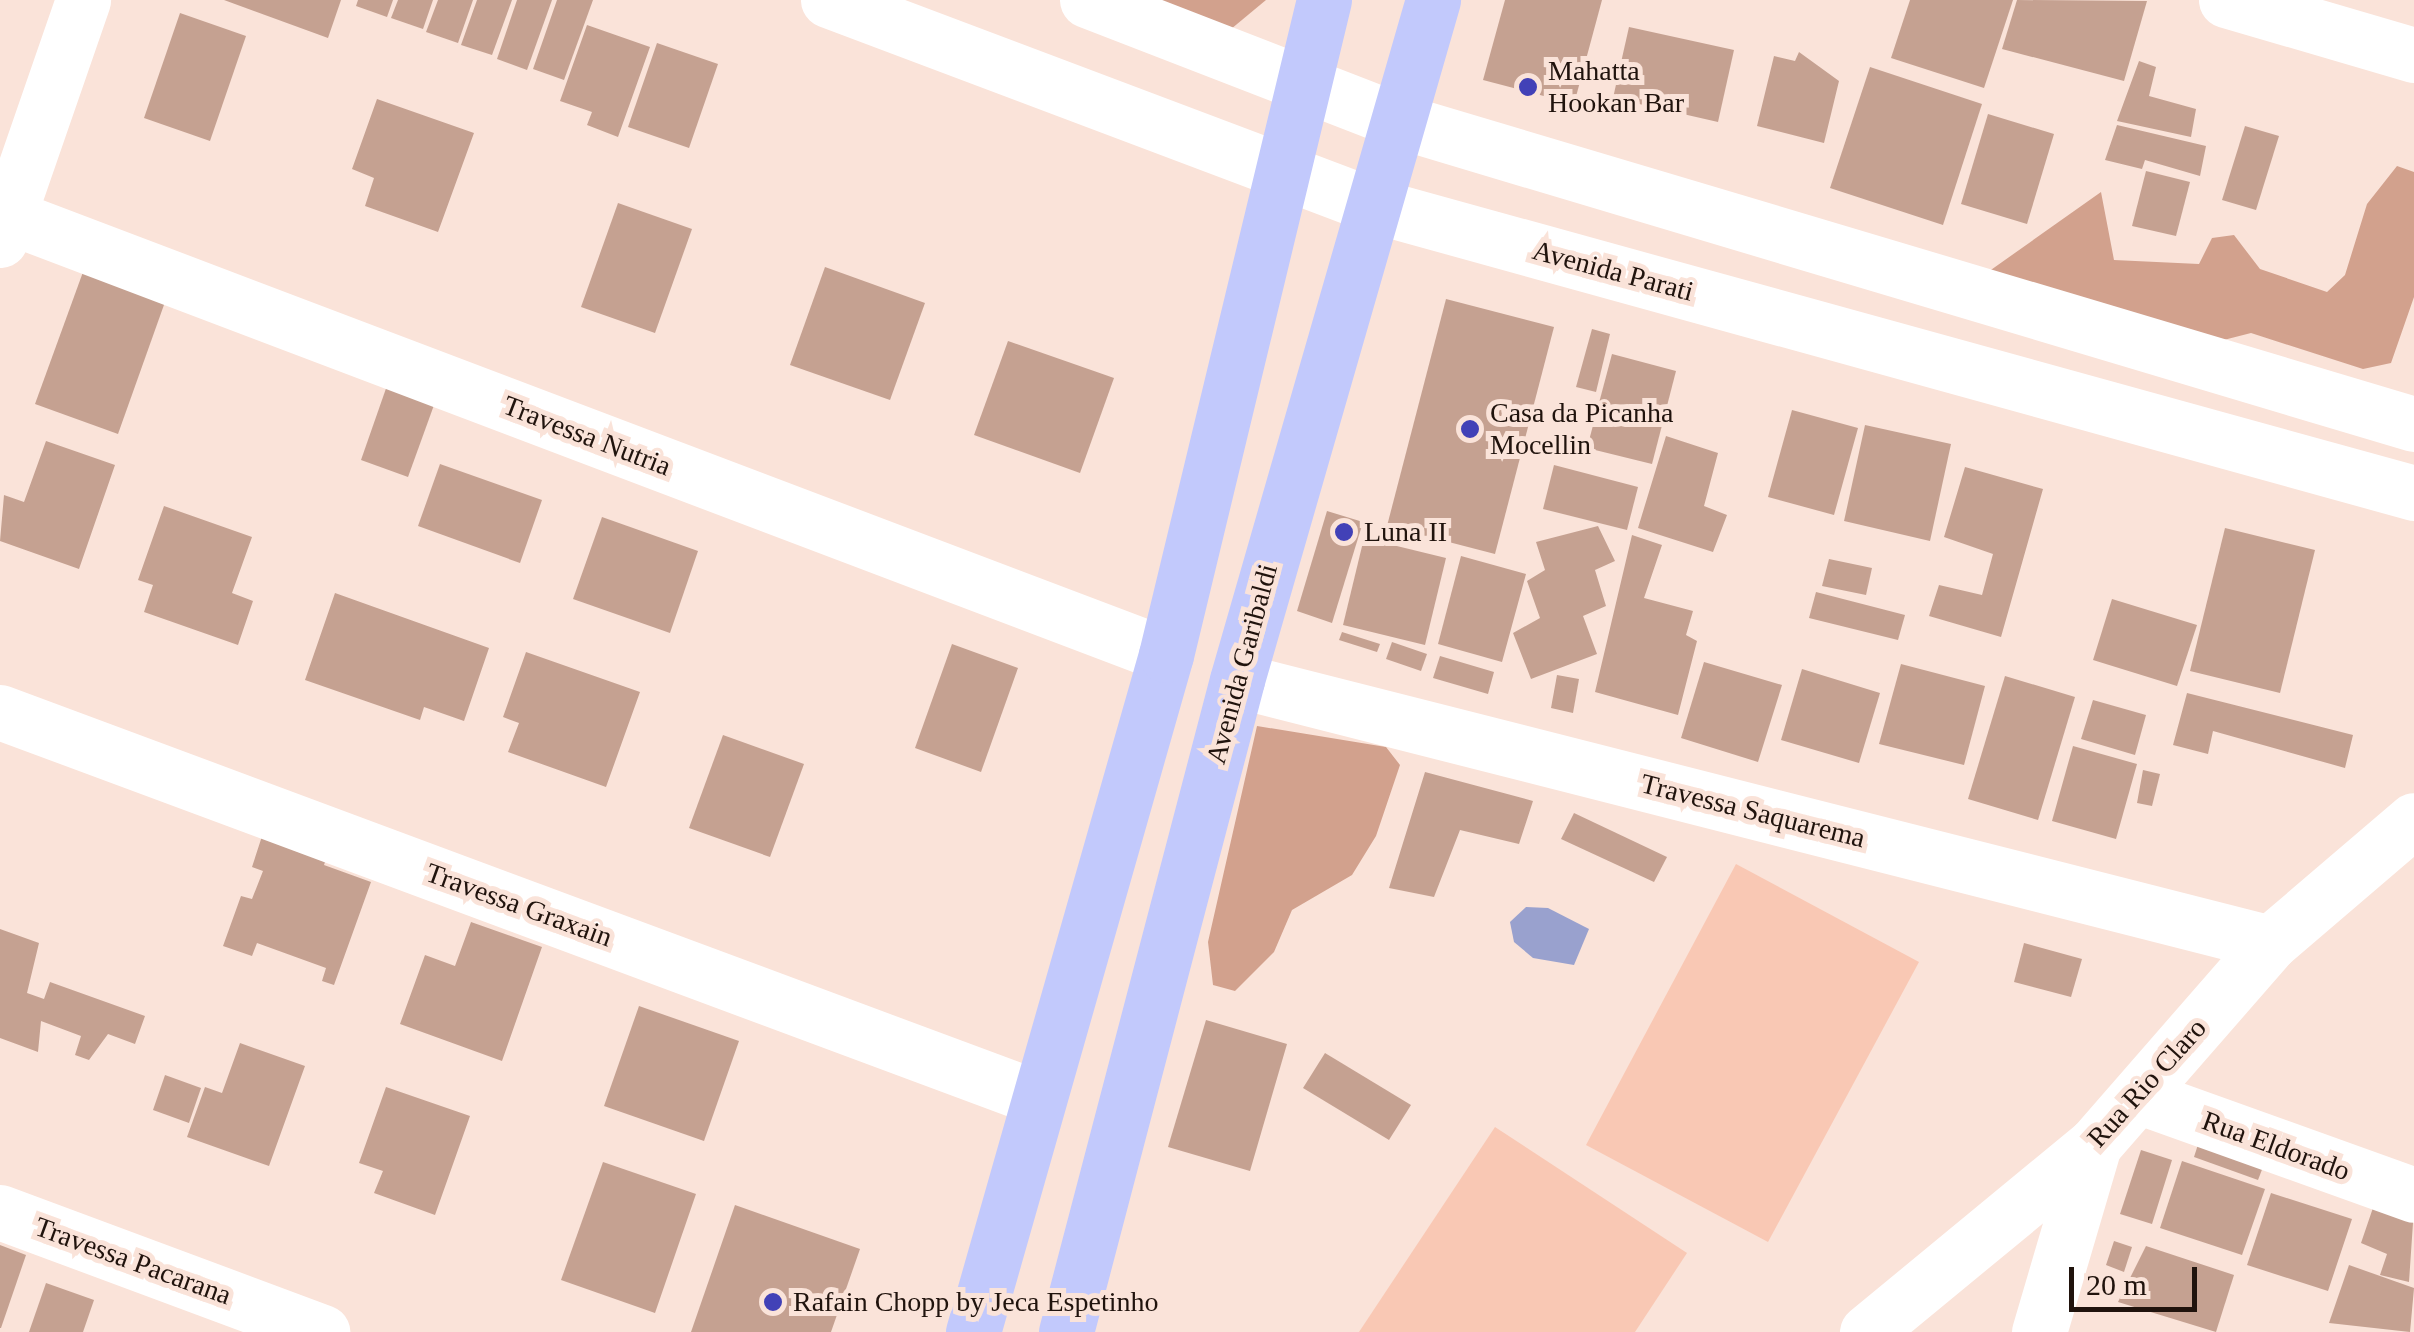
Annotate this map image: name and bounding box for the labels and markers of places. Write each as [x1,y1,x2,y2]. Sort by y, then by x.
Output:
place label: Mahatta Hookan Bar [1548,54,1684,120]
marker: Mahatta Hookan Bar [1517,76,1539,98]
place label: Casa da Picanha Mocellin [1490,396,1673,462]
marker: Casa da Picanha Mocellin [1459,418,1481,440]
place label: Luna II [1364,515,1447,549]
marker: Luna II [1333,521,1355,543]
place label: Rafain Chopp by Jeca Espetinho [793,1285,1158,1319]
marker: Rafain Chopp by Jeca Espetinho [762,1291,784,1313]

